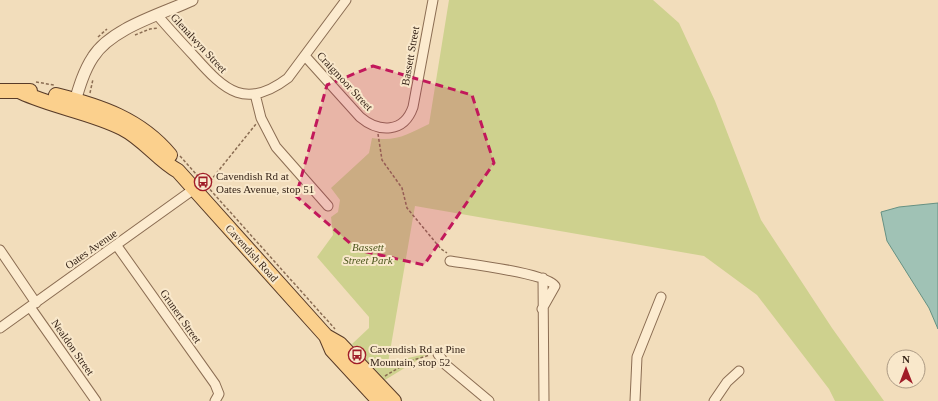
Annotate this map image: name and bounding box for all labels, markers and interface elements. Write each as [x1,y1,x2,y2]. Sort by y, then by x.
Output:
street label: Glenalwyn Street [168,11,230,75]
street label: Bassett Street [399,25,421,87]
street label: Craigmoor Street [315,49,375,113]
place label: Cavendish Rd at Oates Avenue, stop 51 [216,170,314,195]
bus stop icon: Cavendish Rd at Oates Avenue, stop 51 [193,172,213,192]
street label: Cavendish Road [223,222,281,284]
street label: Oates Avenue [63,227,119,271]
park label: Bassett Street Park [343,241,394,266]
street label: Grunert Street [158,287,204,345]
street label: Nealdon Street [49,317,97,377]
place label: Cavendish Rd at Pine Mountain, stop 52 [370,343,465,368]
bus stop icon: Cavendish Rd at Pine Mountain, stop 52 [347,345,367,365]
north arrow [886,349,926,389]
text: N [902,353,910,365]

